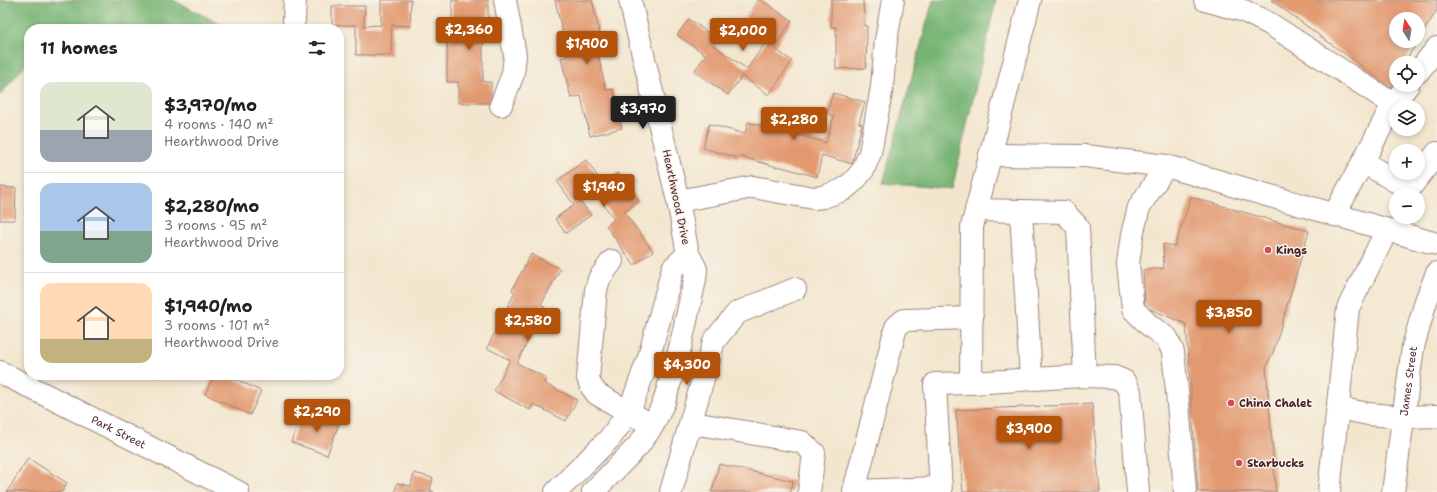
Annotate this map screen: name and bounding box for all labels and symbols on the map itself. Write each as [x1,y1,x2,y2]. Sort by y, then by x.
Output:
north arrow [1389,12,1425,48]
pin: $2,360 [436,17,502,51]
pin: $2,000 [710,18,776,52]
pin: $1,900 [554,31,620,65]
pin: $3,970 [610,96,676,130]
pin: $2,280 [761,107,827,141]
street label: Hearthwood Drive [659,148,693,246]
pin: $1,940 [571,174,637,208]
place label: Kings [1276,243,1307,258]
marker: Kings [1263,245,1273,255]
pin: $3,850 [1196,300,1262,334]
pin: $2,580 [495,308,561,342]
street label: James Street [1396,345,1421,417]
pin: $4,300 [654,352,720,386]
place label: China Chalet [1239,396,1312,411]
marker: China Chalet [1226,398,1236,408]
pin: $2,290 [284,399,350,433]
street label: Park Street [89,412,149,452]
pin: $3,900 [996,416,1062,450]
place label: Starbucks [1247,456,1304,471]
marker: Starbucks [1234,458,1244,468]

